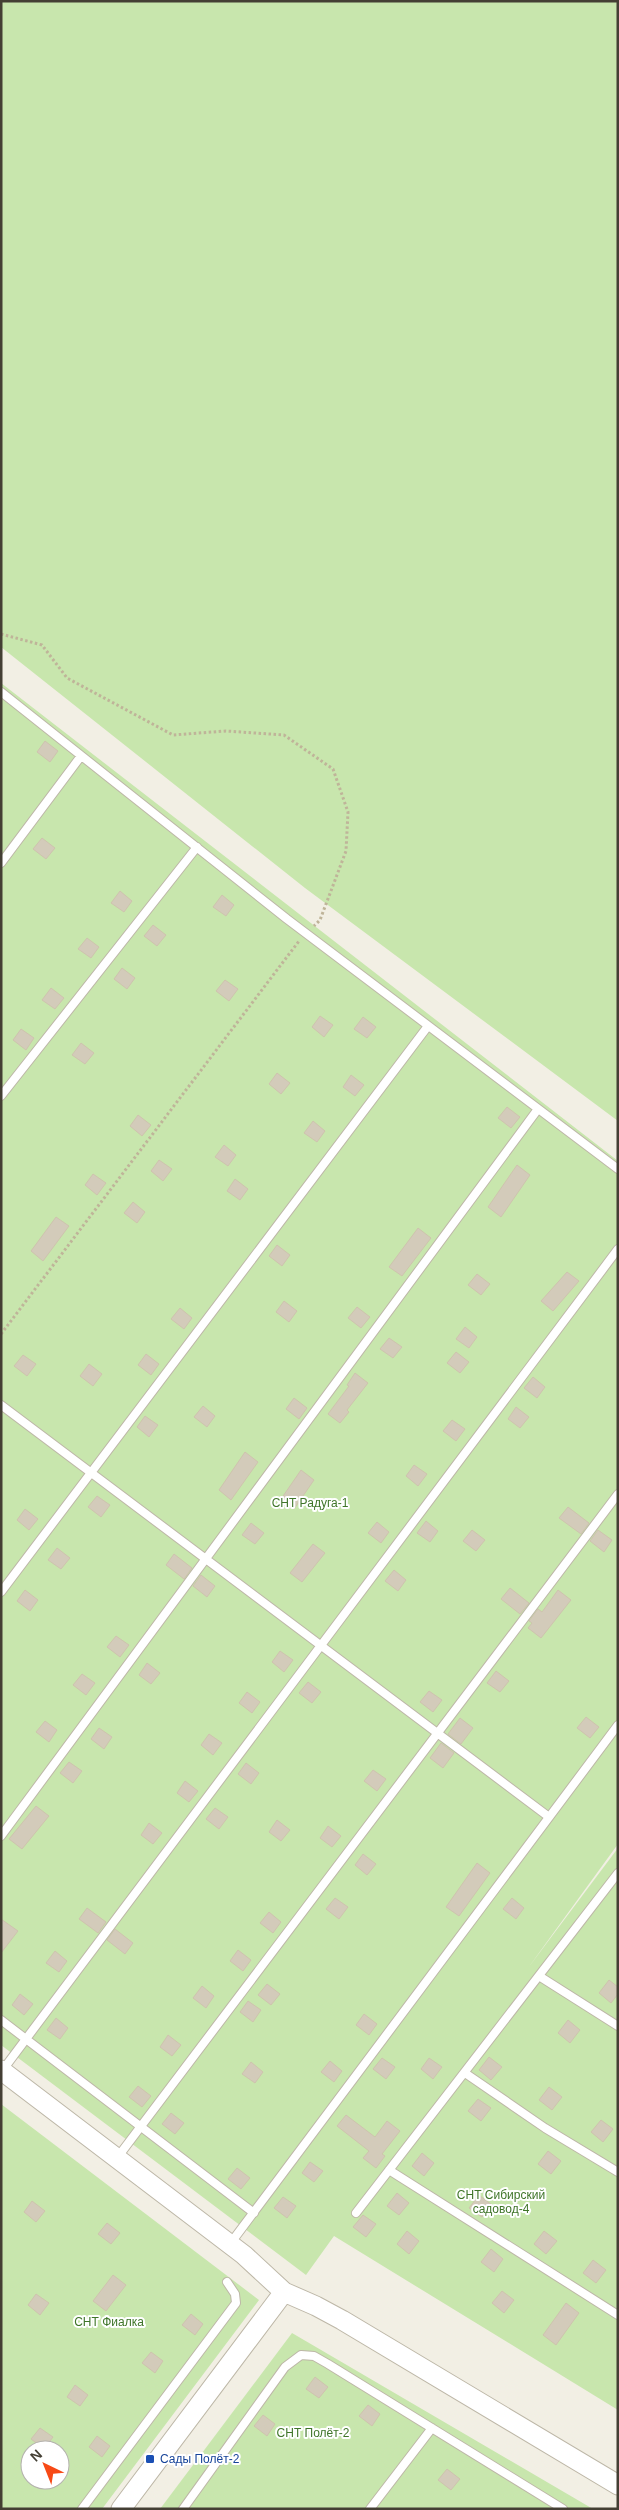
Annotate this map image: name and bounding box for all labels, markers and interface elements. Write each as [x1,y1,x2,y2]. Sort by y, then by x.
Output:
park label: СНТ Радуга-1 [272,1496,349,1510]
park label: СНТ Сибирский садовод-4 [457,2188,545,2216]
park label: СНТ Фиалка [74,2315,144,2329]
park label: СНТ Полёт-2 [277,2426,350,2440]
north arrow [20,2440,70,2490]
text: N [27,2446,45,2465]
place label: Сады Полёт-2 [160,2452,240,2466]
marker: Сады Полёт-2 [144,2453,156,2465]

